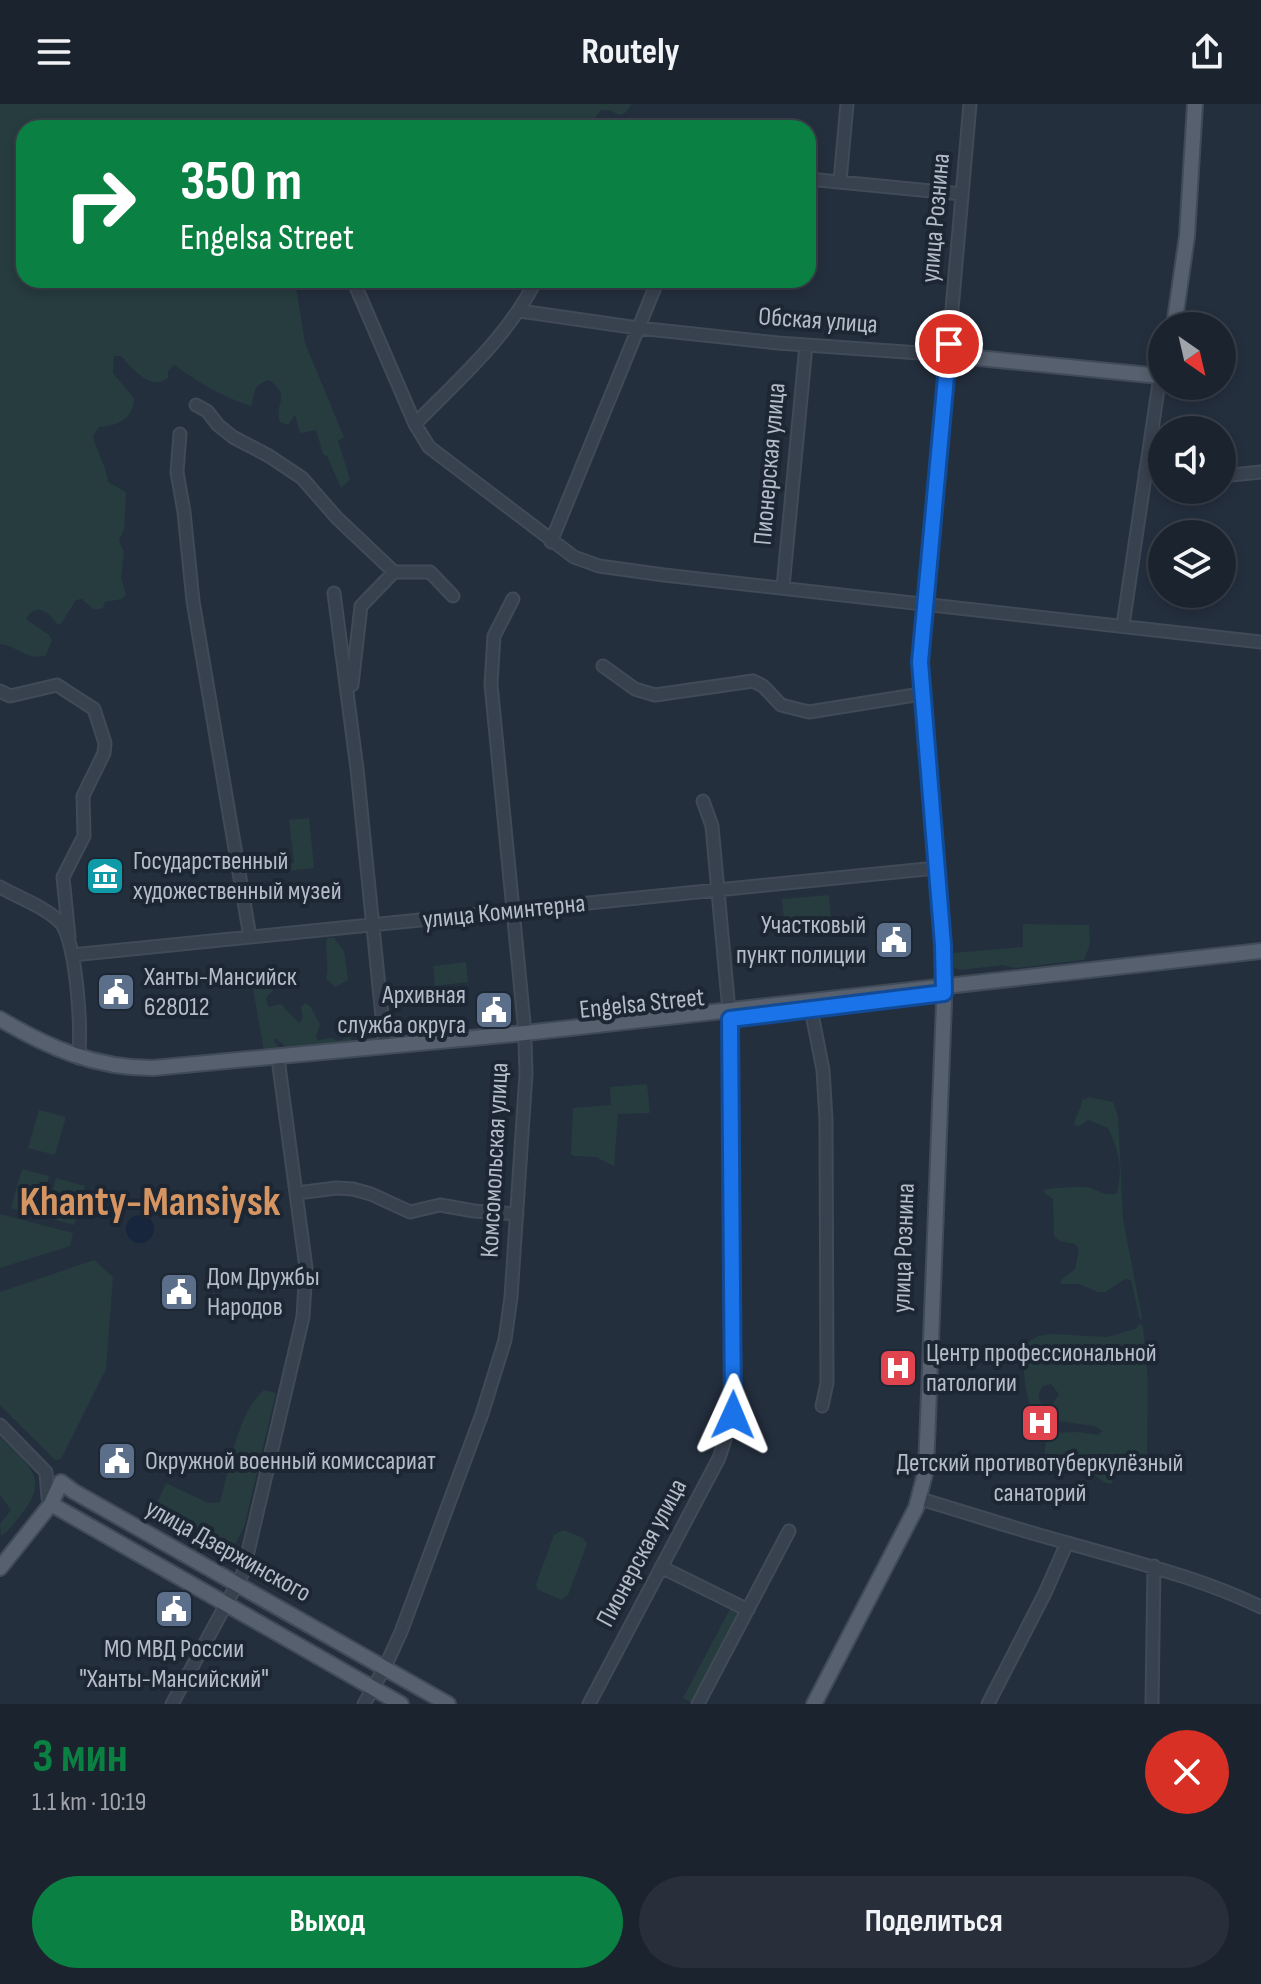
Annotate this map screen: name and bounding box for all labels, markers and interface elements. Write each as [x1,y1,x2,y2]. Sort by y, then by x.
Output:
icon: menu [32,30,76,74]
icon: share [1185,30,1229,74]
text: Routely [581,31,680,74]
text: 350 m [180,149,302,216]
icon: right [48,152,152,256]
street label: улица Рознина [915,152,957,284]
text: Engelsa Street [180,217,354,260]
street label: Обская улица [757,301,879,341]
pin [915,310,983,378]
north arrow [1148,312,1236,400]
map controls [1148,312,1236,608]
icon: arrive [927,322,971,366]
street label: Пионерская улица [747,382,793,546]
button: sound [1148,416,1236,504]
button: layers [1148,520,1236,608]
place label: Государственный художественный музей [133,846,342,907]
museum icon: Государственный художественный музей [84,855,126,897]
street label: улица Коминтерна [421,888,587,936]
place label: Участковый пункт полиции [736,910,866,971]
public building icon: Участковый пункт полиции [873,919,915,961]
place label: Ханты-Мансийск 628012 [143,962,297,1023]
public building icon: Ханты-Мансийск 628012 [95,971,137,1013]
place label: Архивная служба округа [337,980,466,1041]
street label: Engelsa Street [578,982,706,1026]
public building icon: Архивная служба округа [473,989,515,1031]
street label: Комсомольская улица [474,1062,516,1258]
district label: Khanty-Mansiysk [19,1177,281,1228]
street label: улица Рознина [886,1183,922,1313]
place label: Дом Дружбы Народов [207,1262,320,1323]
public building icon: Дом Дружбы Народов [158,1271,200,1313]
place label: Центр профессиональной патологии [926,1338,1157,1399]
hospital icon: Центр профессиональной патологии [877,1347,919,1389]
position arrow [691,1373,775,1457]
hospital icon: Детский противотуберкулёзный санаторий [1019,1402,1061,1444]
public building icon: Окружной военный комиссариат [96,1440,138,1482]
place label: Окружной военный комиссариат [145,1446,436,1477]
place label: Детский противотуберкулёзный санаторий [897,1448,1184,1509]
street label: Пионерская улица [590,1474,694,1632]
street label: улица Дзержинского [140,1493,316,1609]
public building icon: МО МВД России "Ханты-Мансийский" [153,1588,195,1630]
place label: МО МВД России "Ханты-Мансийский" [79,1634,269,1695]
text: 3 мин [32,1728,128,1785]
button: close [1145,1730,1229,1814]
text: 1.1 km · 10:19 [32,1787,146,1818]
button: Выход [32,1876,623,1968]
button: Поделиться [639,1876,1229,1968]

